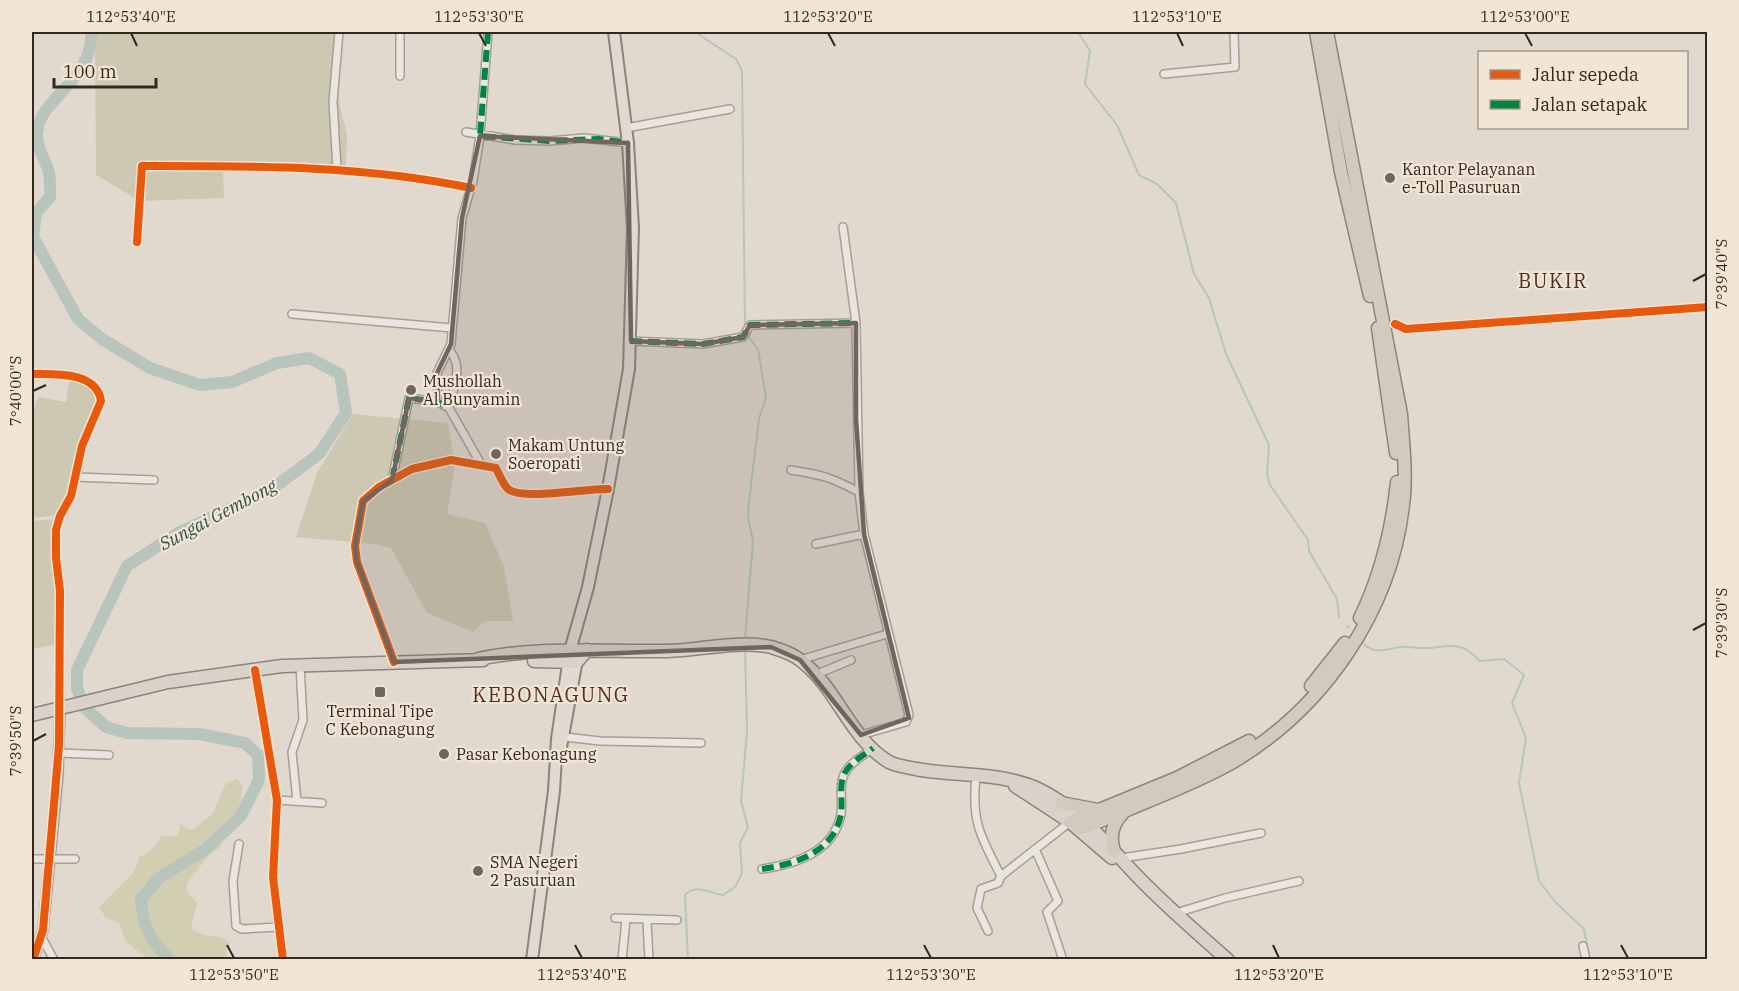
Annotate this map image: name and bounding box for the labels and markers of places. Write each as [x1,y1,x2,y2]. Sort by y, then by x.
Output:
place label: Kantor Pelayanan e-Toll Pasuruan [1402,159,1535,197]
marker: Kantor Pelayanan e-Toll Pasuruan [1383,171,1397,185]
place label: Mushollah Al Bunyamin [423,371,520,409]
marker: Mushollah Al Bunyamin [404,383,418,397]
place label: Makam Untung Soeropati [508,435,624,473]
marker: Makam Untung Soeropati [489,447,503,461]
marker: Terminal Tipe C Kebonagung [373,685,387,699]
place label: Terminal Tipe C Kebonagung [326,701,435,739]
place label: Pasar Kebonagung [456,744,597,764]
marker: Pasar Kebonagung [437,747,451,761]
place label: SMA Negeri 2 Pasuruan [490,852,578,890]
marker: SMA Negeri 2 Pasuruan [471,864,485,878]

